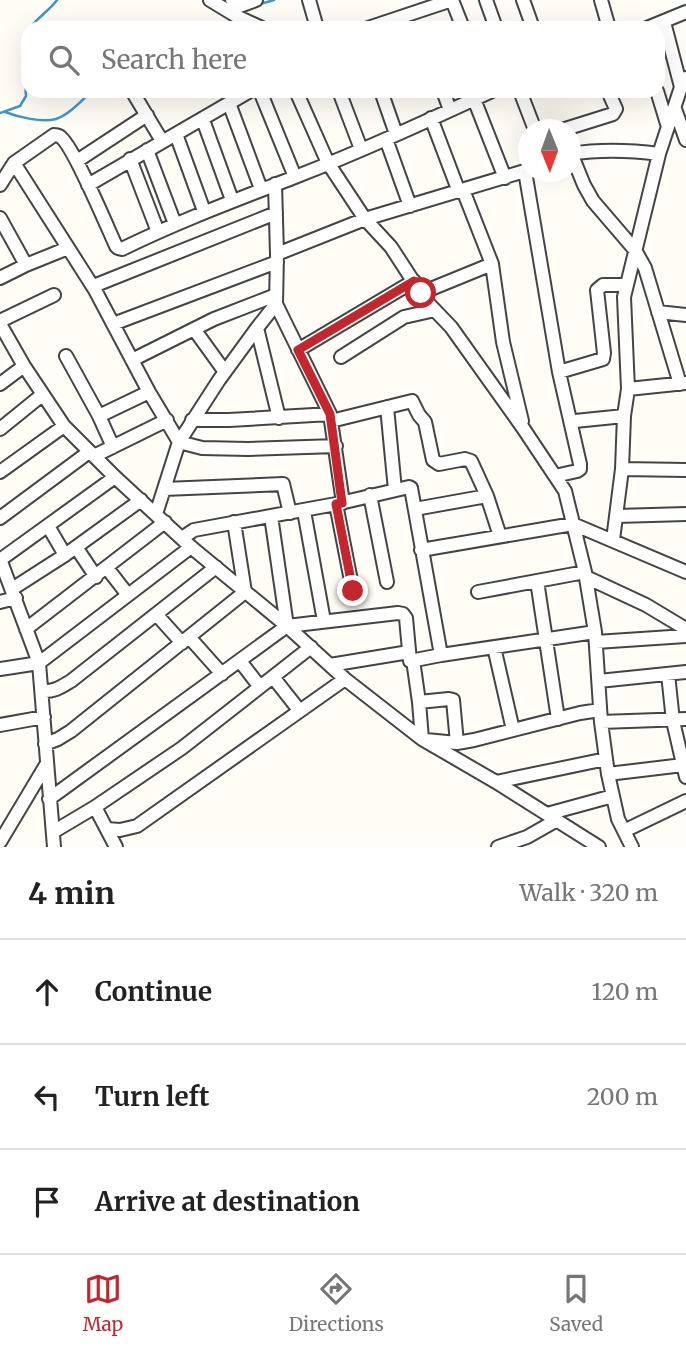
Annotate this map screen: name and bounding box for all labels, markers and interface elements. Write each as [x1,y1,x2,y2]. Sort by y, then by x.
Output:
search box [21,21,665,98]
icon: search [45,41,83,79]
text: Search here [101,43,247,76]
north arrow [518,119,581,182]
route start [405,277,436,308]
route end [337,575,368,606]
text: 4 min [28,874,115,912]
text: Walk · 320 m [520,878,658,907]
icon: ahead [28,973,66,1011]
text: Continue [95,975,212,1008]
text: 120 m [592,977,658,1006]
icon: left [28,1078,66,1116]
text: Turn left [95,1080,209,1113]
text: 200 m [587,1082,658,1111]
icon: arrive [28,1183,66,1221]
text: Arrive at destination [95,1185,360,1218]
tab: Map [83,1270,123,1336]
tab: Directions [289,1270,384,1336]
tab: Saved [549,1270,603,1336]

